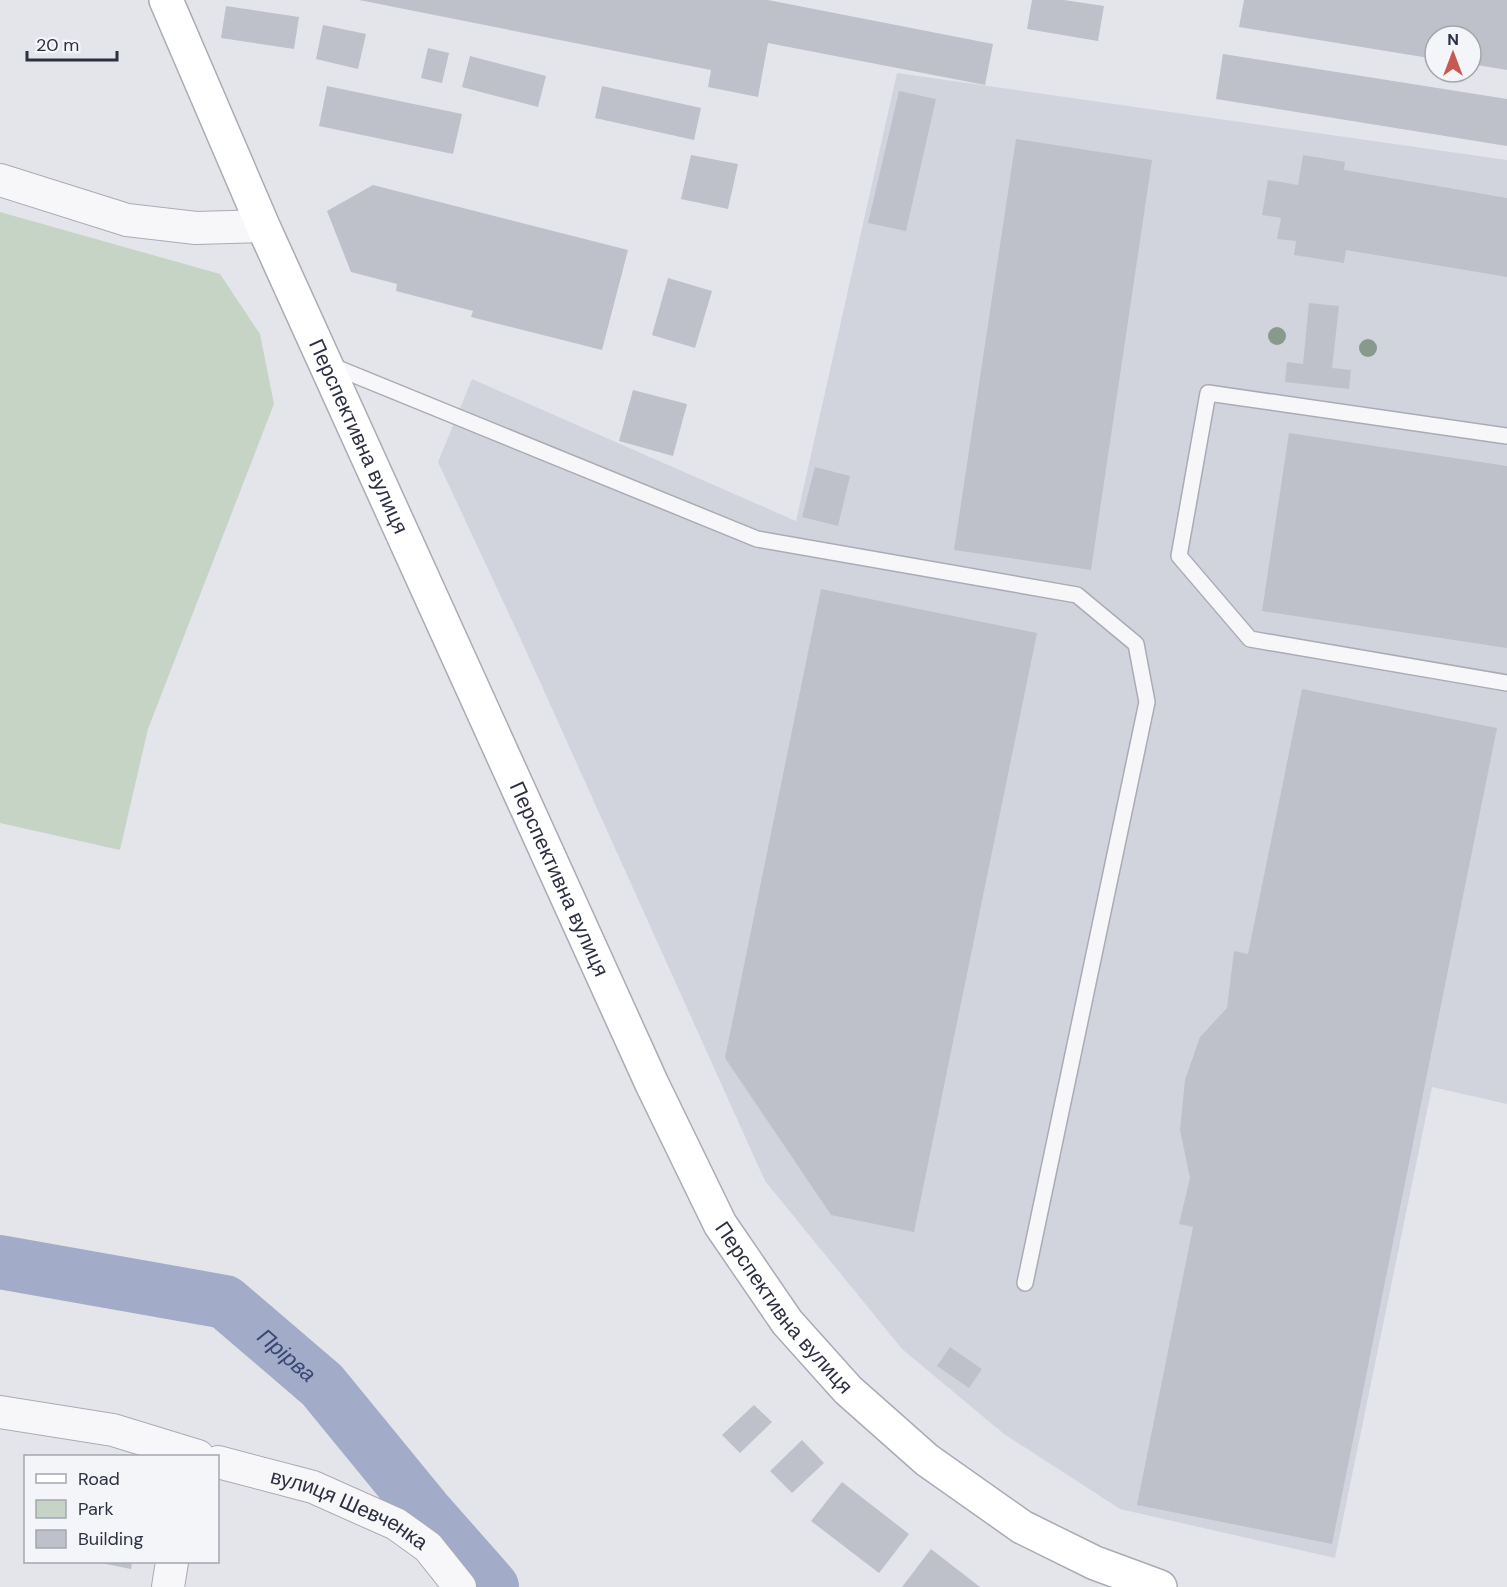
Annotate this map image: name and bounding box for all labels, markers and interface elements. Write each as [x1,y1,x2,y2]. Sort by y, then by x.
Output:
scale bar [27,24,117,62]
north arrow [1423,24,1483,84]
text: N [1447,29,1459,50]
text: 20 m [36,33,79,57]
street label: Перспективна вулиця [302,335,415,538]
street label: Перспективна вулиця [503,777,615,981]
street label: Перспективна вулиця [708,1216,859,1400]
water label: Прірва [251,1322,322,1388]
legend [24,1455,219,1563]
street label: вулиця Шевченка [267,1462,434,1557]
text: Road [78,1467,120,1491]
text: Park [78,1497,114,1521]
text: Building [78,1527,143,1551]

